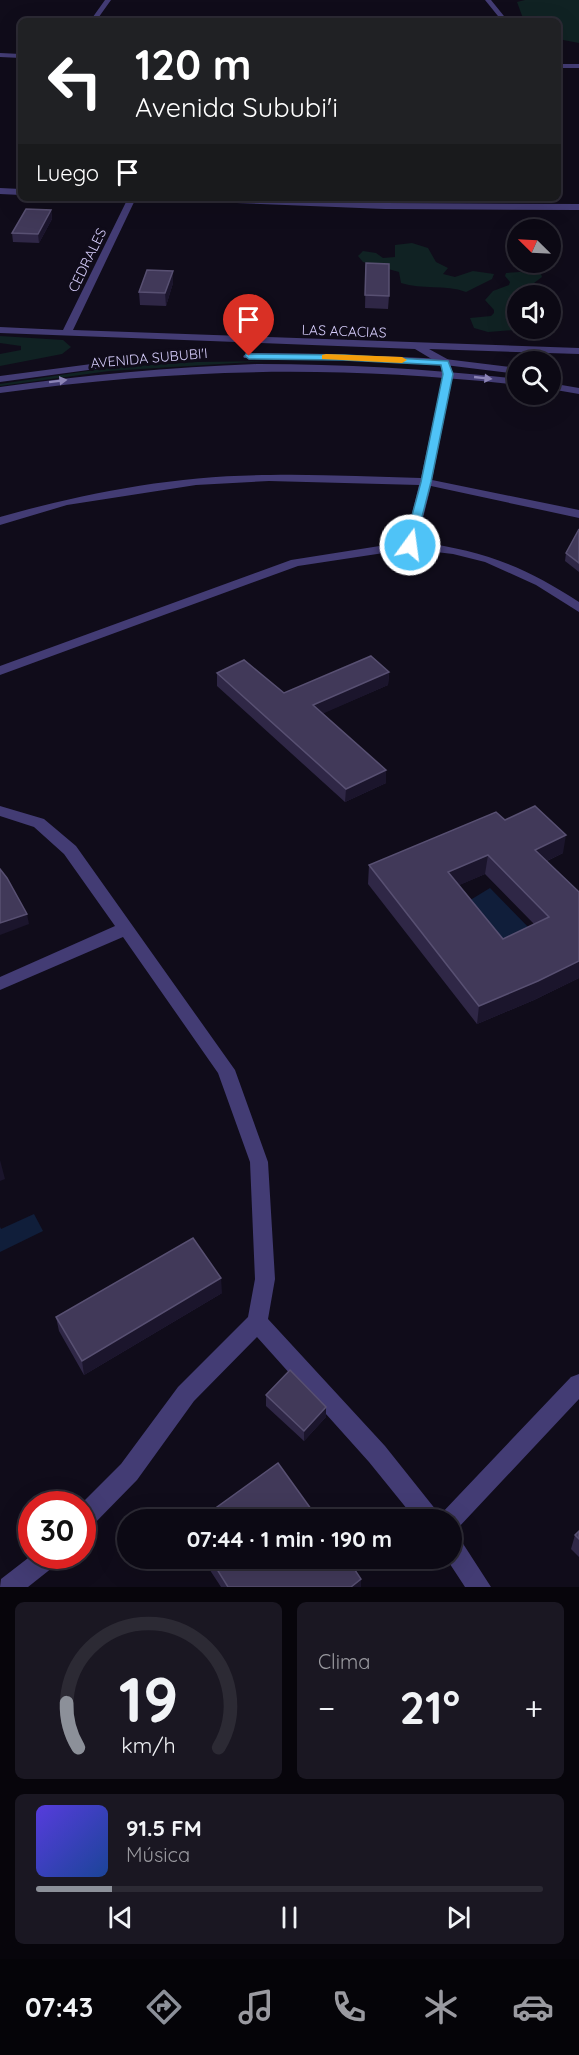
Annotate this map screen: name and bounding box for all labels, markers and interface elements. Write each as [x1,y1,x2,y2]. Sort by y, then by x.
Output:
text: 120 m [135,38,252,91]
icon: left [36,42,114,120]
text: Avenida Sububi'i [135,90,338,124]
icon: arrive [111,156,144,189]
text: Luego [36,159,99,187]
north arrow [507,219,561,273]
map controls [507,219,561,405]
street label: CEDRALES [64,225,110,295]
button: sound [507,285,561,339]
pin [223,294,274,356]
icon: arrive [232,303,265,336]
street label: LAS ACACIAS [301,321,387,341]
street label: AVENIDA SUBUBI'I [90,344,208,372]
button: search [507,351,561,405]
one-way arrow [473,373,492,383]
one-way arrow [48,377,67,386]
position arrow [378,513,442,577]
speed limit sign: 30 [18,1491,96,1569]
text: 07:44 · 1 min · 190 m [187,1525,392,1553]
text: Clima [318,1649,370,1674]
text: 19 [119,1660,178,1738]
text: 21° [399,1679,460,1735]
text: − [318,1687,335,1728]
text: + [524,1687,543,1728]
text: km/h [121,1732,176,1758]
text: 91.5 FM [126,1814,202,1842]
text: Música [126,1842,190,1867]
icon: previous [104,1901,137,1934]
icon: pause [273,1901,306,1934]
icon: next [442,1901,475,1934]
icon: directions [143,1986,185,2028]
icon: music [235,1986,277,2028]
icon: phone [328,1986,370,2028]
icon: climate [420,1986,462,2028]
icon: car [512,1986,554,2028]
text: 07:43 [25,1990,93,2024]

